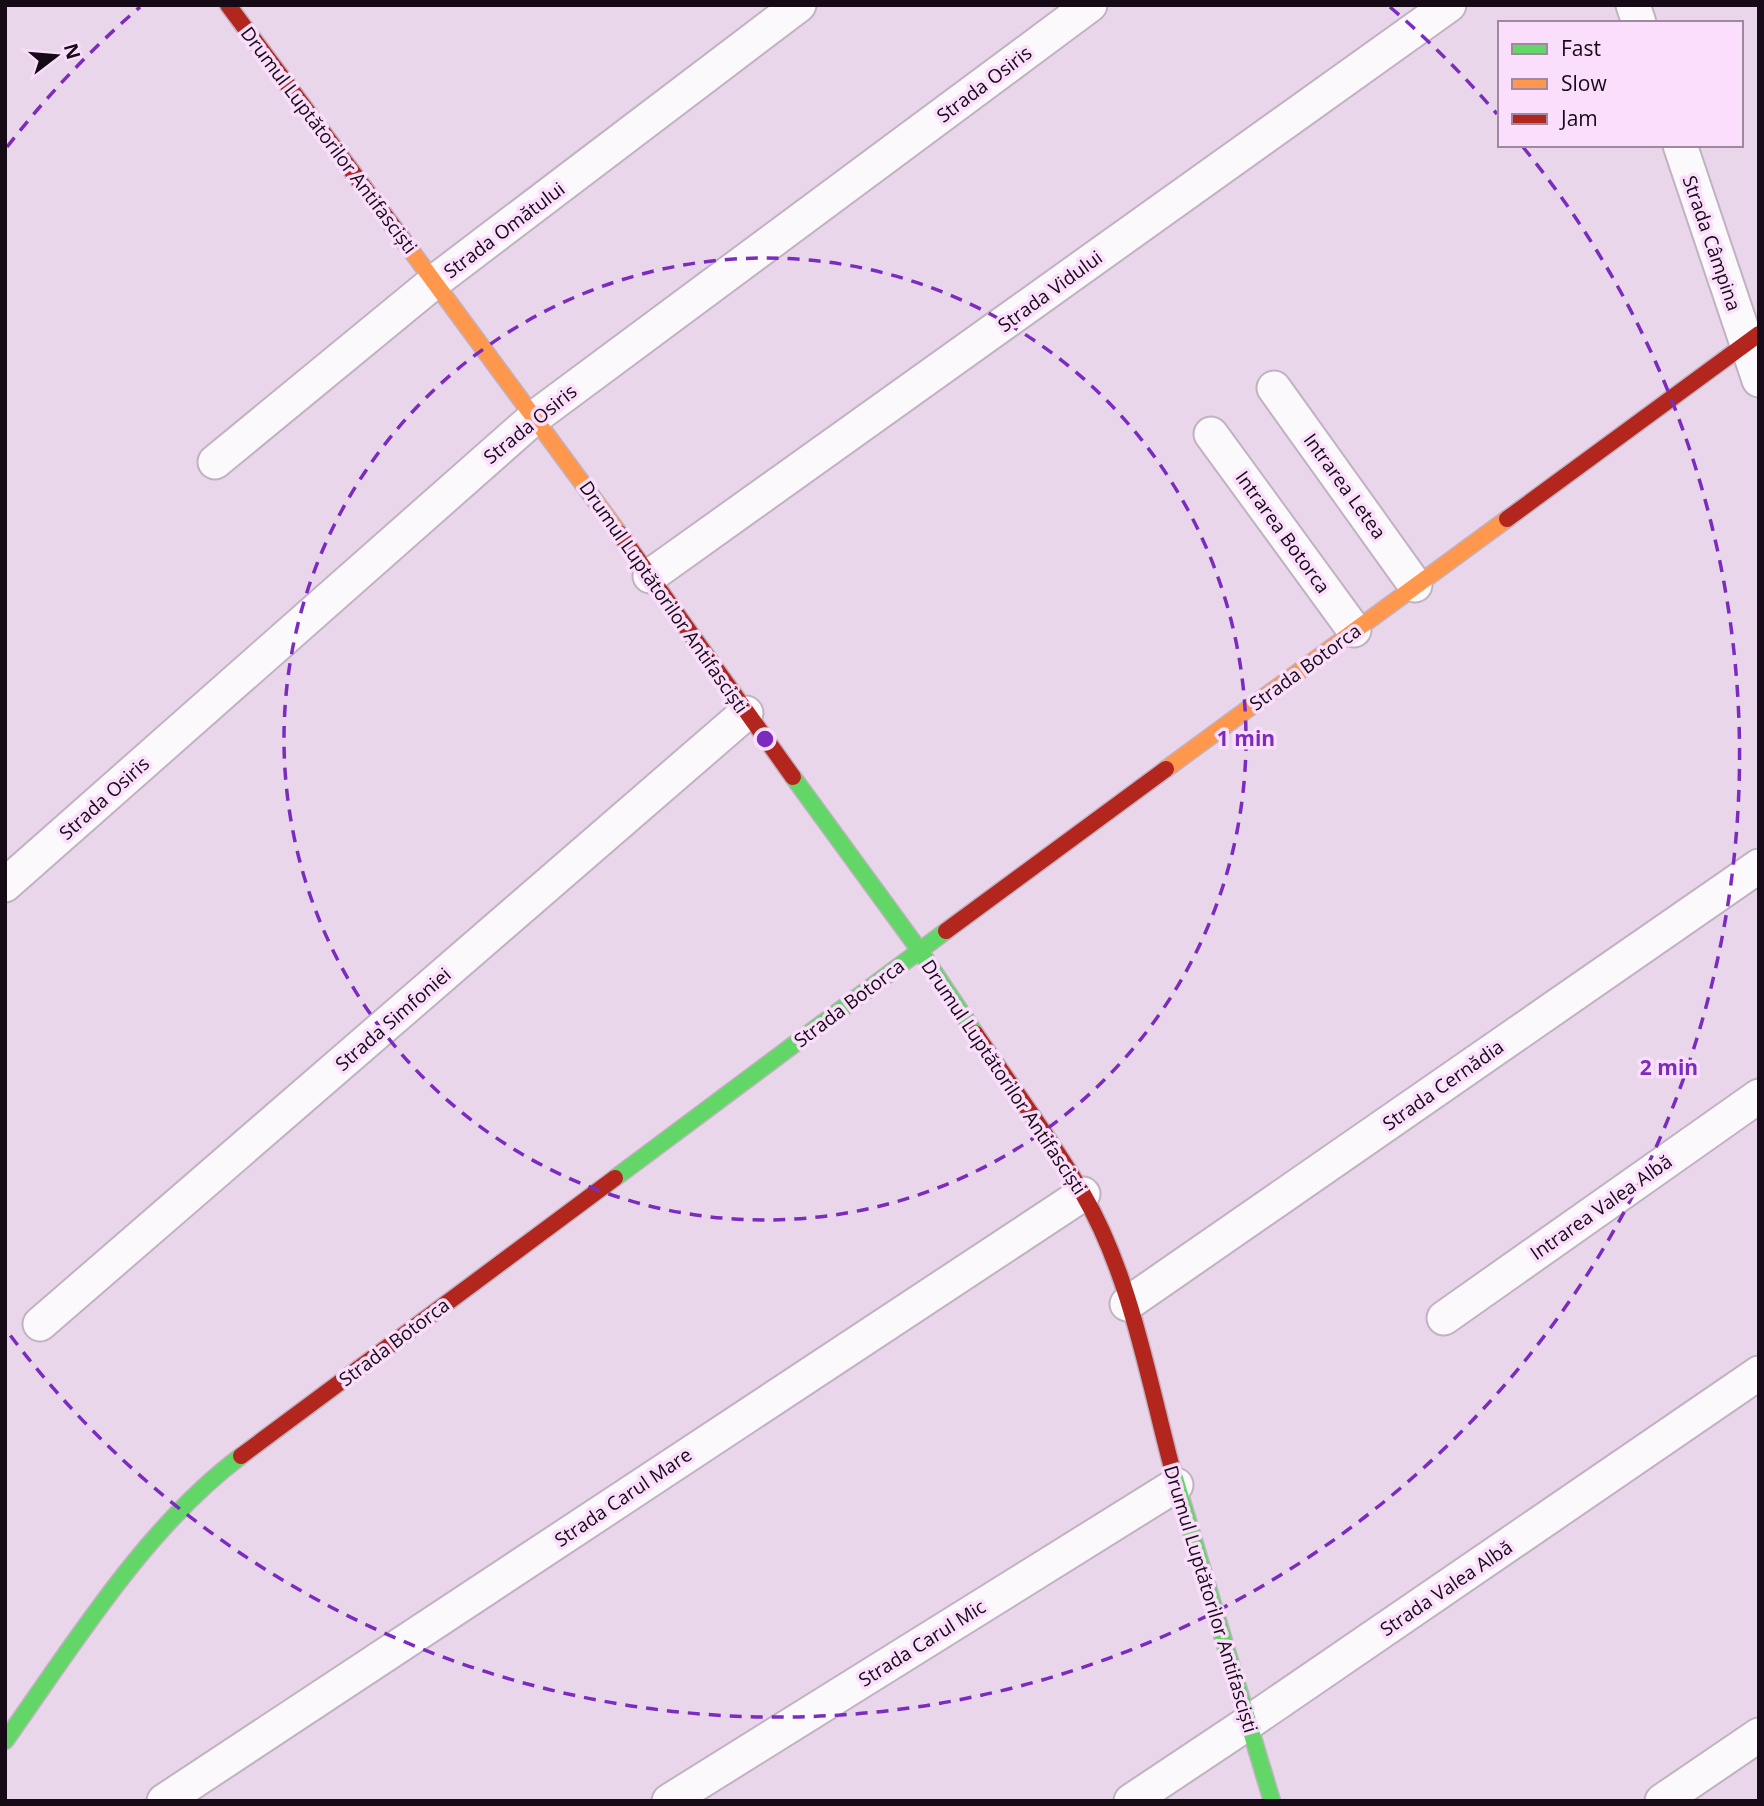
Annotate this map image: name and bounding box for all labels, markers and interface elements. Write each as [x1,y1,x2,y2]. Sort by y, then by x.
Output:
north arrow [21,21,91,91]
street label: Drumul Luptătorilor Antifasciști [235,21,423,259]
legend [1498,21,1743,147]
text: Fast [1561,34,1601,62]
text: N [58,40,87,62]
street label: Strada Osiris [931,40,1037,128]
text: Slow [1561,69,1607,97]
text: Jam [1559,104,1598,132]
street label: Strada Câmpina [1677,172,1747,314]
street label: Strada Omătului [438,176,570,284]
street label: Strada Vidului [992,244,1108,338]
street label: Strada Osiris [478,378,582,470]
street label: Intrarea Letea [1298,428,1392,544]
street label: Intrarea Botorca [1230,466,1336,598]
street label: Drumul Luptătorilor Antifasciști [574,476,754,718]
street label: Strada Botorca [1244,618,1366,716]
text: 1 min [1217,724,1275,752]
centre of rings [753,727,777,751]
street label: Strada Osiris [53,751,155,845]
street label: Strada Botorca [788,953,910,1053]
street label: Drumul Luptătorilor Antifasciști [915,954,1093,1200]
street label: Strada Simfoniei [330,962,456,1076]
street label: Strada Cernădia [1377,1034,1509,1136]
text: 2 min [1640,1053,1698,1081]
street label: Intrarea Valea Albă [1525,1148,1677,1266]
street label: Strada Botorca [333,1292,455,1392]
street label: Strada Carul Mare [549,1441,697,1553]
street label: Drumul Luptătorilor Antifasciști [1158,1462,1264,1736]
street label: Strada Valea Albă [1375,1534,1517,1642]
street label: Strada Carul Mic [854,1593,990,1693]

